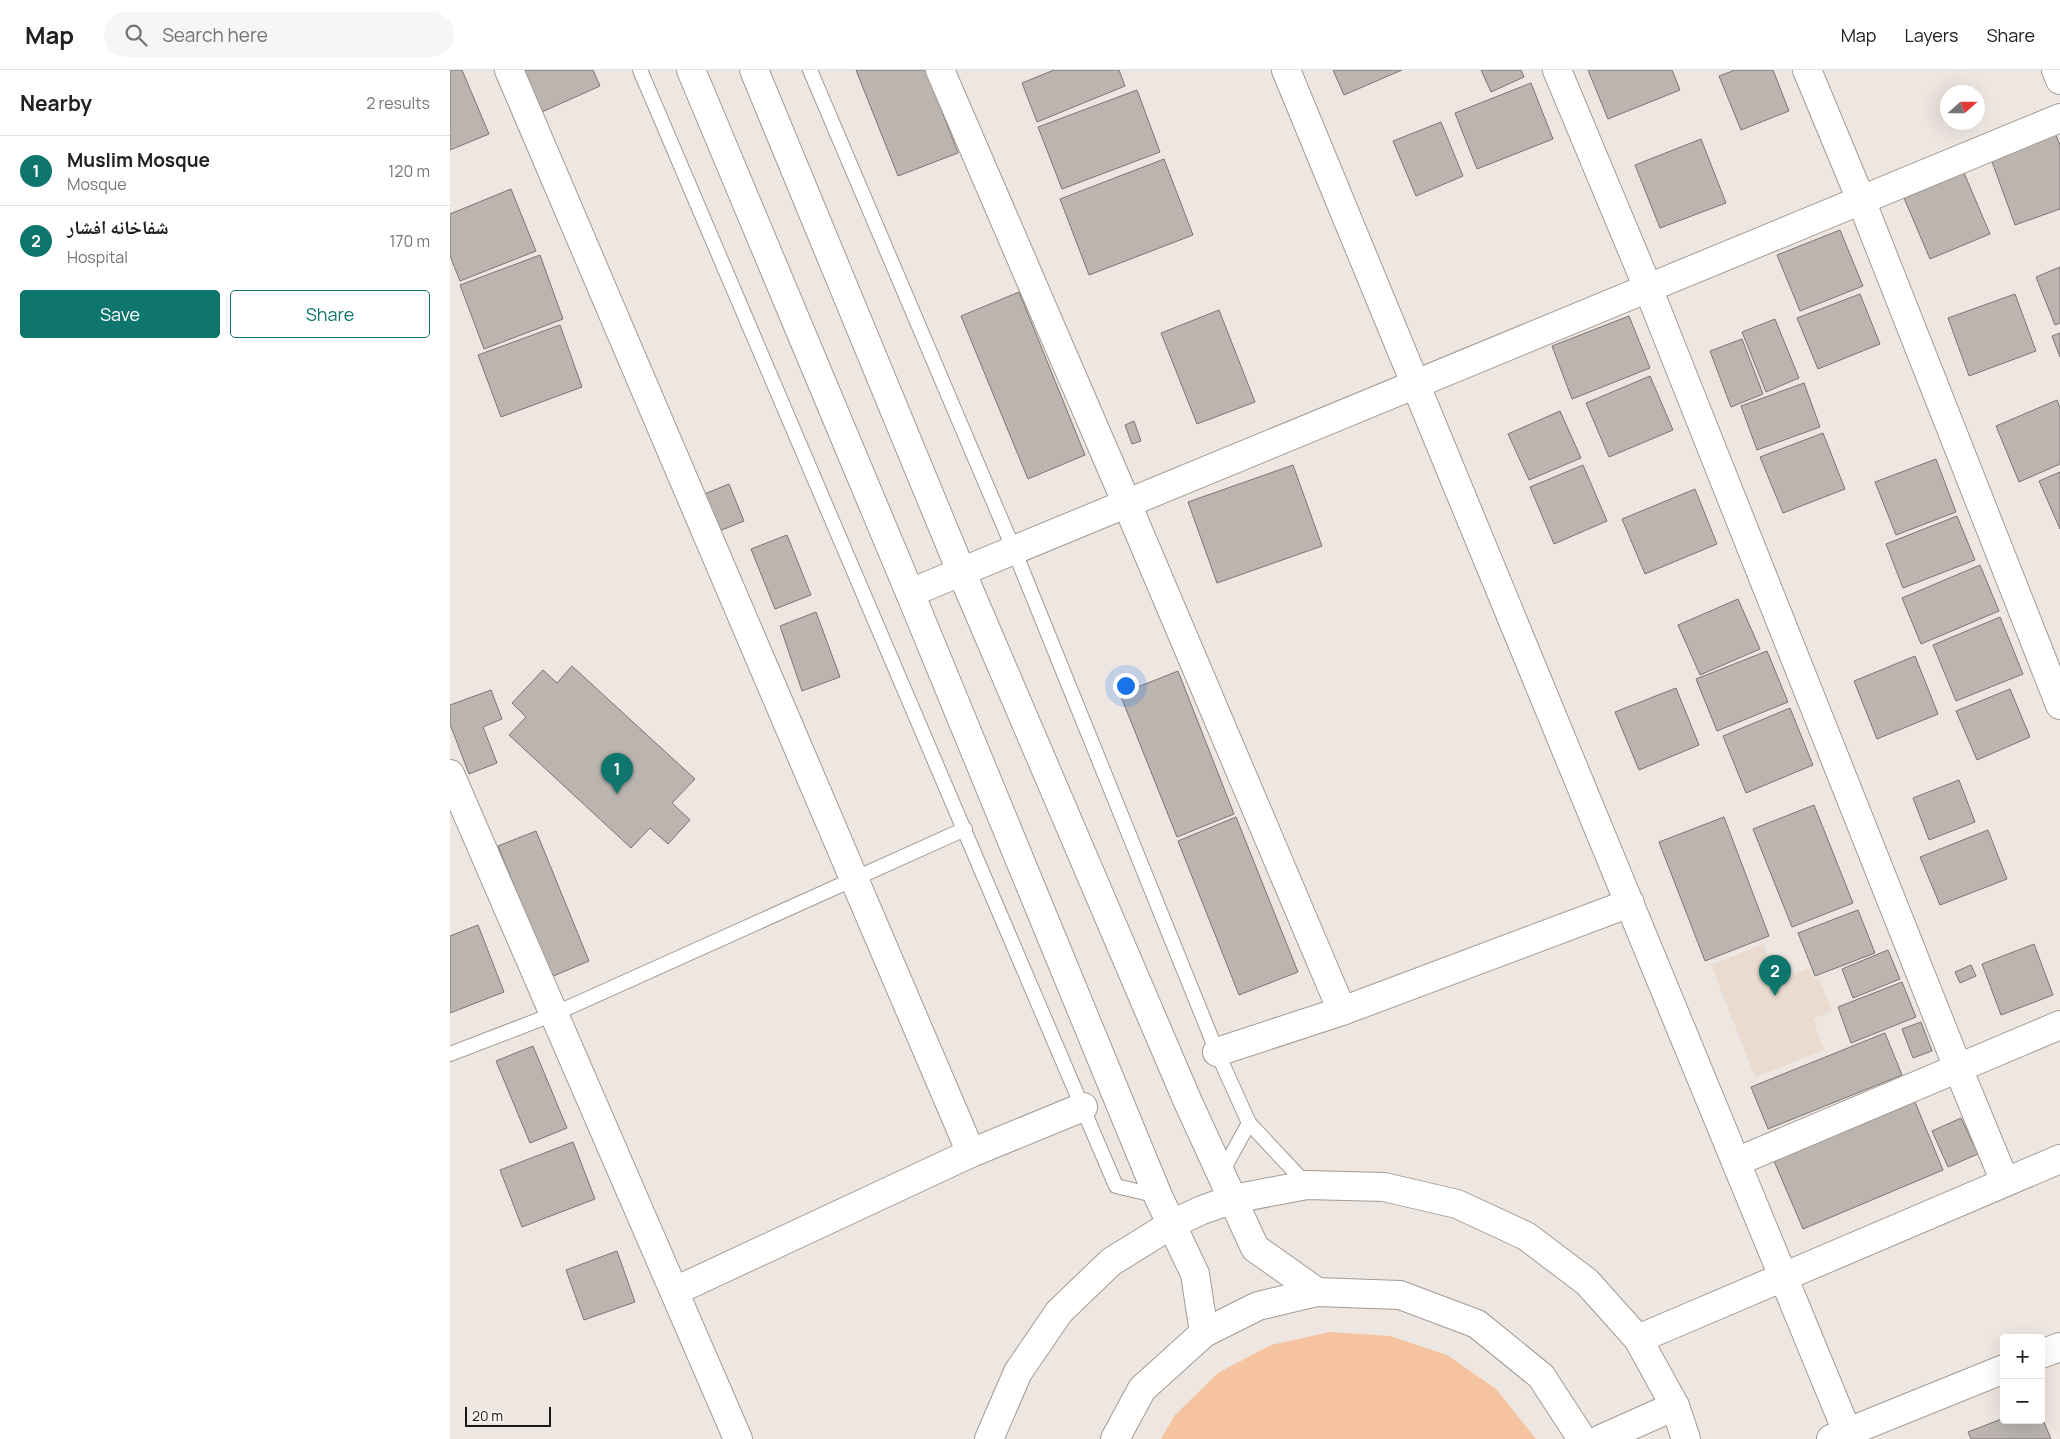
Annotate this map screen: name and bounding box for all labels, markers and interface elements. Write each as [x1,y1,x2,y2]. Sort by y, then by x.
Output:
search box [104,12,454,57]
text: Map [25,18,74,51]
icon: search [122,21,150,49]
text: Search here [162,22,268,48]
text: Map [1841,23,1876,47]
text: Layers [1904,23,1958,47]
text: Share [1986,23,2035,47]
north arrow [1940,85,1985,130]
text: Nearby [20,89,92,117]
text: 2 results [366,92,430,114]
text: Muslim Mosque [67,147,210,173]
text: 1 [32,160,40,182]
text: 120 m [388,160,430,182]
text: Mosque [67,173,127,195]
text: شفاخانه افشار [67,214,169,240]
text: 2 [31,230,41,252]
text: 170 m [389,230,430,252]
text: Hospital [67,246,128,268]
button: Save [20,290,220,338]
button: Share [230,290,430,338]
your location [1113,673,1139,699]
pin: 1 [601,753,633,794]
pin: 2 [1759,955,1791,996]
map controls [2000,1334,2045,1424]
button: + [2000,1334,2045,1379]
button: − [2000,1379,2045,1424]
scale bar [465,1404,551,1427]
text: 20 m [472,1406,503,1425]

